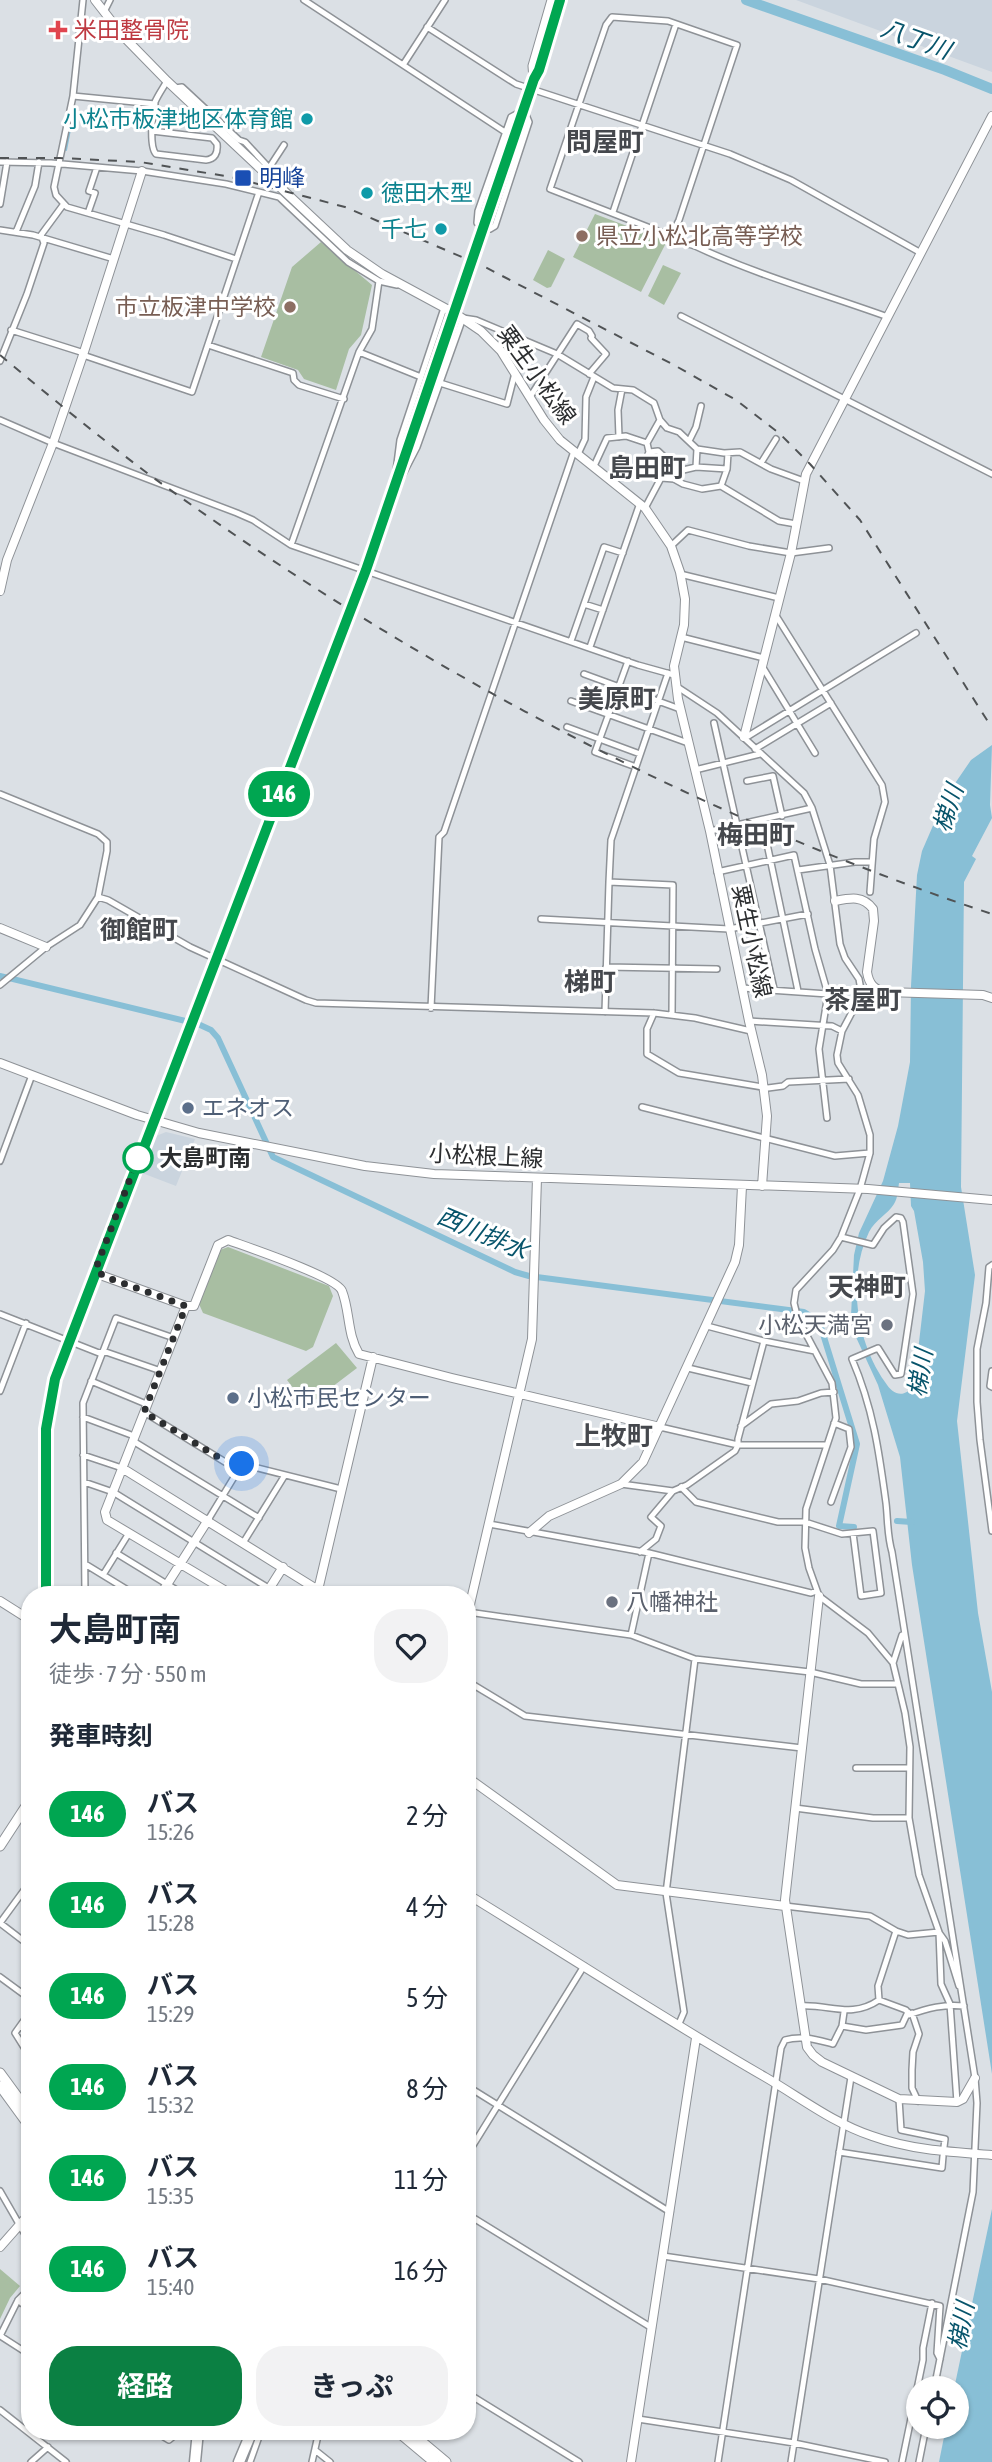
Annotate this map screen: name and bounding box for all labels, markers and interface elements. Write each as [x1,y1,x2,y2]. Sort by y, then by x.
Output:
water label: 八丁川 [878,14,957,65]
place label: 米田整骨院 [74,17,189,43]
marker: 米田整骨院 [48,20,68,40]
place label: 小松市板津地区体育館 [63,106,293,132]
marker: 小松市板津地区体育館 [299,111,315,127]
district label: 問屋町 [566,127,644,157]
place label: 明峰 [259,165,305,191]
marker: 明峰 [233,168,253,188]
place label: 徳田木型 [381,180,473,206]
marker: 徳田木型 [359,185,375,201]
place label: 千七 [381,216,427,242]
marker: 千七 [433,221,449,237]
place label: 県立小松北高等学校 [596,223,803,249]
marker: 県立小松北高等学校 [574,228,590,244]
place label: 市立板津中学校 [115,294,276,320]
marker: 市立板津中学校 [282,299,298,315]
street label: 粟生小松線 [493,321,581,429]
district label: 島田町 [608,453,686,483]
district label: 美原町 [578,684,656,714]
line badge: 146 [239,771,319,817]
water label: 梯川 [928,778,969,835]
text: 146 [262,780,296,807]
district label: 梅田町 [717,820,795,850]
street label: 粟生小松線 [727,882,777,1000]
district label: 御館町 [100,915,178,945]
district label: 梯町 [564,967,616,997]
district label: 茶屋町 [824,985,902,1015]
place label: エネオス [202,1095,294,1121]
marker: エネオス [180,1100,196,1116]
street label: 小松根上線 [428,1140,544,1172]
marker: 大島町南 [123,1143,153,1173]
place label: 大島町南 [159,1145,251,1171]
water label: 西川排水 [434,1202,535,1265]
district label: 天神町 [828,1272,906,1302]
place label: 小松天満宮 [758,1312,873,1338]
marker: 小松天満宮 [879,1317,895,1333]
water label: 梯川 [903,1344,938,1399]
place label: 小松市民センター [247,1385,431,1411]
marker: 小松市民センター [225,1390,241,1406]
district label: 上牧町 [575,1421,653,1451]
your location [224,1446,259,1481]
place label: 八幡神社 [626,1589,718,1615]
marker: 八幡神社 [604,1594,620,1610]
button: heart [374,1609,448,1683]
text: 大島町南 [49,1610,181,1648]
text: 徒歩 · 7 分 · 550 m [49,1661,207,1687]
text: 発車時刻 [49,1721,153,1751]
text: バス [147,1788,199,1818]
text: 146 [71,1800,104,1827]
text: 2 分 [406,1801,448,1831]
text: 15:26 [147,1819,194,1845]
text: バス [147,1879,199,1909]
text: 146 [71,1891,104,1918]
text: 4 分 [406,1892,448,1922]
text: 15:28 [147,1910,194,1936]
text: バス [147,1970,199,2000]
text: 146 [71,1982,104,2009]
text: 5 分 [406,1983,448,2013]
text: 15:29 [147,2001,194,2027]
text: バス [147,2061,199,2091]
text: 146 [71,2073,104,2100]
text: 8 分 [406,2074,448,2104]
text: 15:32 [147,2092,194,2118]
text: バス [147,2152,199,2182]
text: 146 [71,2164,104,2191]
text: 11 分 [394,2165,448,2195]
text: 15:35 [147,2183,194,2209]
text: バス [147,2243,199,2273]
text: 146 [71,2255,104,2282]
text: 16 分 [394,2256,448,2286]
text: 15:40 [147,2274,194,2300]
water label: 梯川 [943,2297,979,2352]
button: 経路 [49,2346,242,2426]
button: きっぷ [256,2346,448,2426]
map controls [906,2376,969,2439]
button: locate [906,2376,969,2439]

